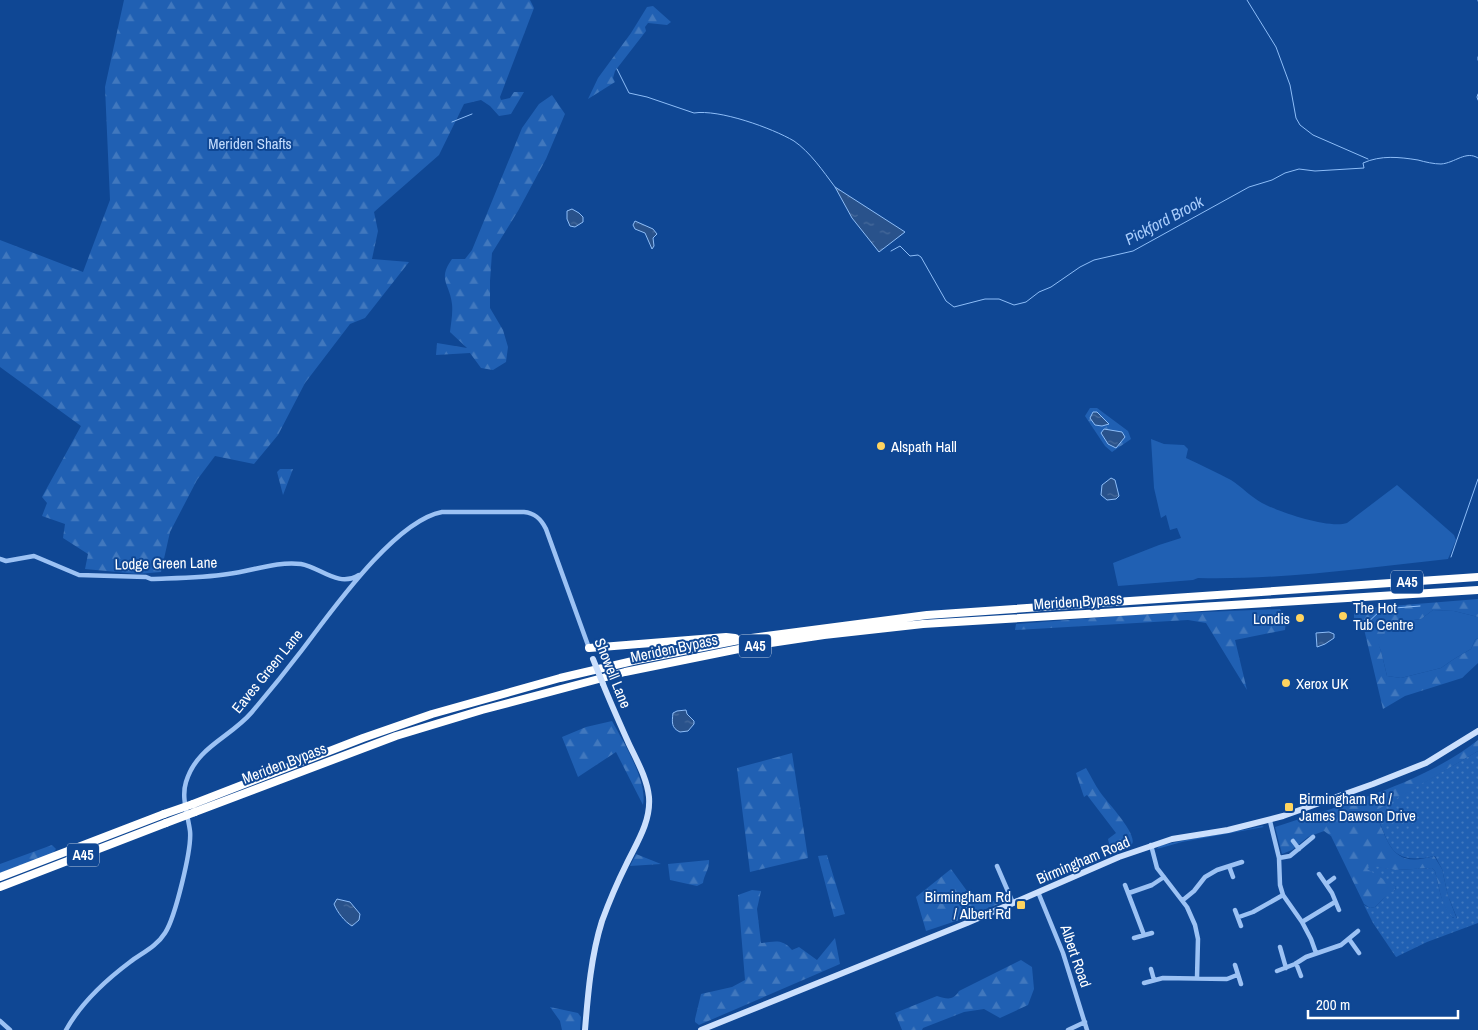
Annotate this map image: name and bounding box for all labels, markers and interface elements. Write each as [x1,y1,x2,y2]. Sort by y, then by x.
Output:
park label: Meriden Shafts [208,133,292,154]
water label: Pickford Brook [1121,190,1208,250]
place label: Alspath Hall [890,436,957,457]
marker: Alspath Hall [875,440,887,452]
street label: Lodge Green Lane [115,552,218,574]
road number: A45 [1391,570,1423,594]
street label: Meriden Bypass [1033,587,1123,615]
place label: The Hot Tub Centre [1353,597,1414,635]
place label: Londis [1253,608,1290,629]
marker: The Hot Tub Centre [1337,610,1349,622]
marker: Londis [1294,612,1306,624]
street label: Eaves Green Lane [227,624,308,717]
street label: Meriden Bypass [628,628,720,668]
road number: A45 [739,634,771,658]
street label: Showell Lane [589,635,637,711]
place label: Xerox UK [1296,673,1349,694]
marker: Xerox UK [1280,677,1292,689]
street label: Meriden Bypass [239,737,329,789]
place label: Birmingham Rd / James Dawson Drive [1299,788,1416,826]
marker: Birmingham Rd / James Dawson Drive [1283,801,1295,813]
street label: Birmingham Road [1033,831,1133,889]
road number: A45 [67,844,99,866]
place label: Birmingham Rd / Albert Rd [925,886,1011,924]
marker: Birmingham Rd / Albert Rd [1015,899,1027,911]
street label: Albert Road [1055,921,1097,990]
scale bar [1308,988,1458,1020]
text: 200 m [1316,994,1350,1015]

